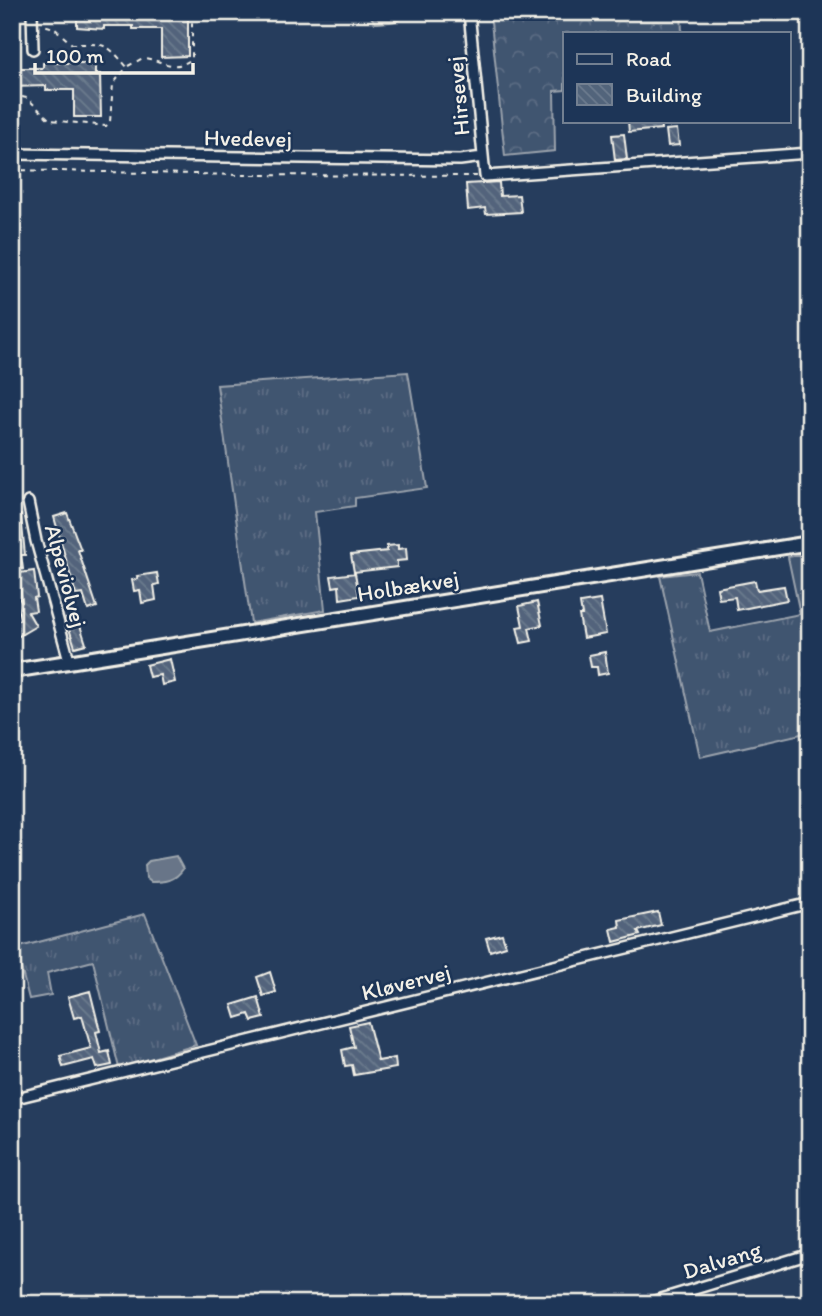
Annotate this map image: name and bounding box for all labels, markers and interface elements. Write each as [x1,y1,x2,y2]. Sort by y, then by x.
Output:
scale bar [35,32,192,76]
legend [563,32,790,122]
text: 100 m [46,43,104,68]
text: Road [626,46,672,71]
street label: Hirsevej [441,55,475,137]
text: Building [626,82,702,107]
street label: Hvedevej [204,123,292,153]
street label: Alpeviolvej [39,521,93,631]
street label: Holbækvej [355,564,461,608]
street label: Kløvervej [358,957,454,1007]
street label: Dalvang [679,1235,765,1285]

